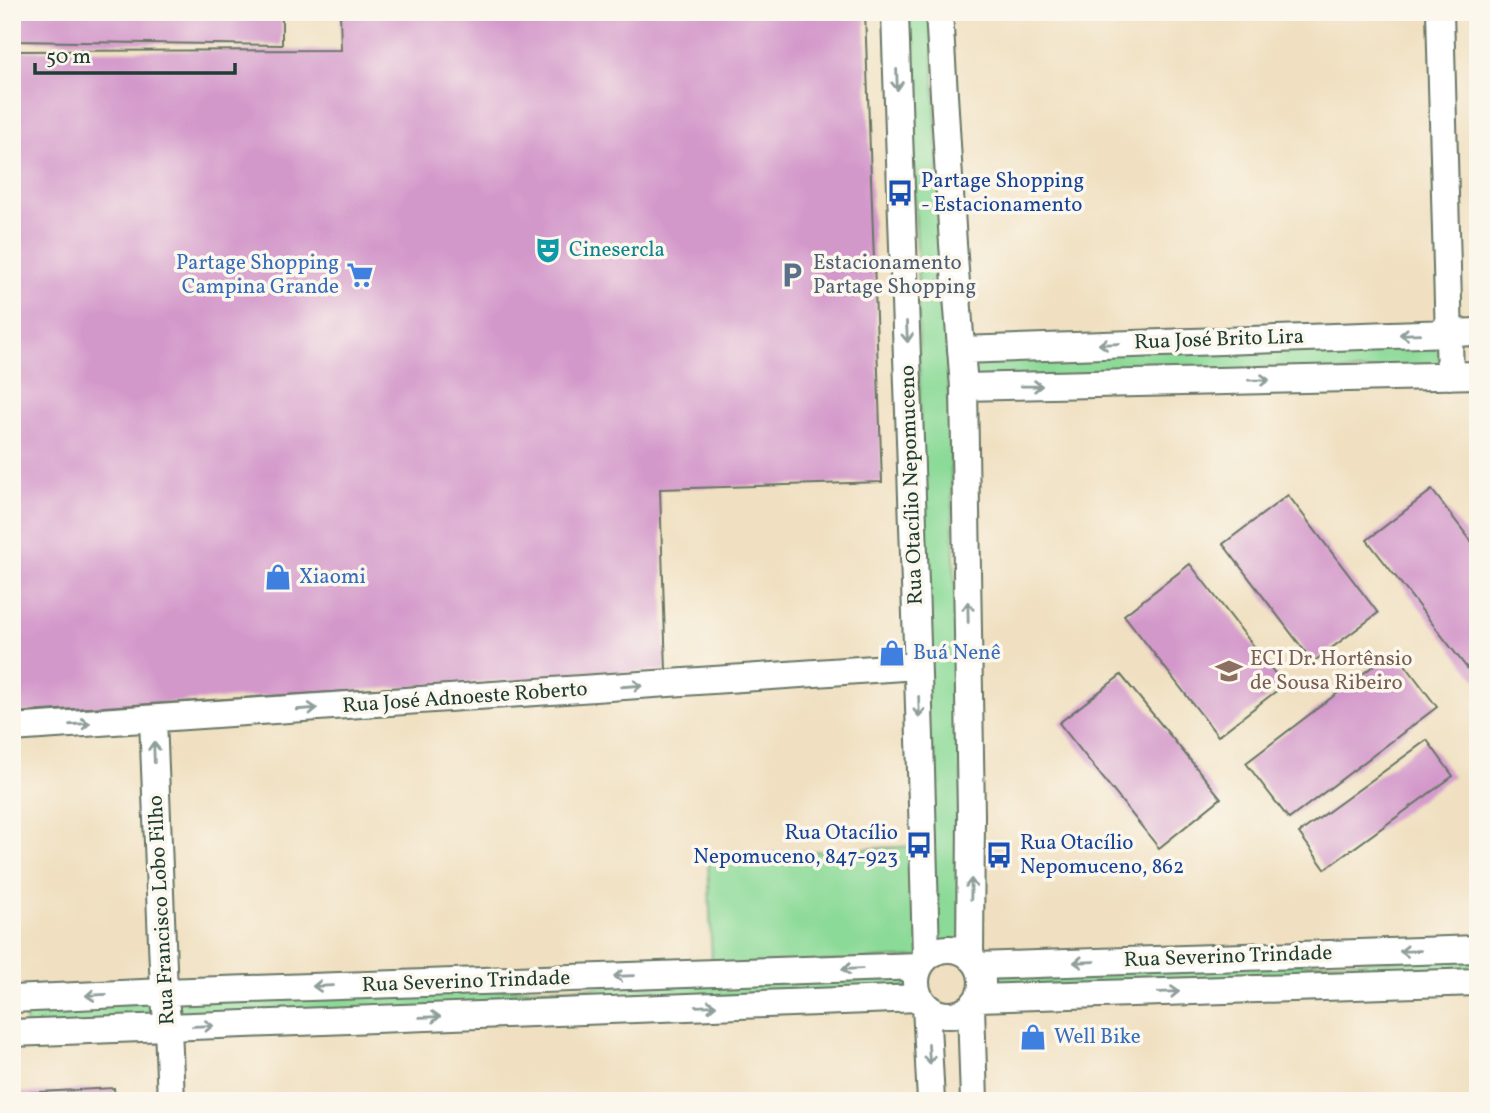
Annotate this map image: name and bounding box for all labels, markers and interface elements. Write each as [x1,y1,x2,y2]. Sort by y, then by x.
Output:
scale bar [35,32,234,76]
text: 50 m [46,43,91,72]
one-way arrow [890,69,904,92]
place label: Partage Shopping - Estacionamento [921,167,1084,220]
bus stop icon: Partage Shopping - Estacionamento [885,178,915,208]
theatre icon: Cinesercla [533,235,563,265]
place label: Cinesercla [569,236,665,265]
place label: Partage Shopping Campina Grande [176,249,339,302]
place label: Estacionamento Partage Shopping [813,249,976,302]
supermarket icon: Partage Shopping Campina Grande [345,260,375,290]
parking icon: Estacionamento Partage Shopping [777,260,807,290]
one-way arrow [900,321,913,344]
street label: Rua José Brito Lira [1133,323,1305,357]
one-way arrow [1398,327,1421,340]
one-way arrow [1097,338,1120,351]
street label: Rua Otacílio Nepomuceno [893,365,931,605]
one-way arrow [1247,374,1270,387]
one-way arrow [1020,379,1043,392]
shop icon: Xiaomi [263,562,293,592]
place label: Xiaomi [299,563,366,592]
one-way arrow [961,601,974,624]
shop icon: Buá Nenê [877,638,907,668]
place label: Buá Nenê [913,639,1001,668]
place label: ECI Dr. Hortênsio de Sousa Ribeiro [1250,645,1412,698]
school or university icon: ECI Dr. Hortênsio de Sousa Ribeiro [1214,656,1244,686]
street label: Rua José Adnoeste Roberto [341,675,589,721]
one-way arrow [620,679,643,692]
one-way arrow [912,695,925,718]
one-way arrow [296,702,319,715]
one-way arrow [69,717,91,730]
one-way arrow [148,741,161,764]
street label: Rua Francisco Lobo Filho [141,794,183,1026]
place label: Rua Otacílio Nepomuceno, 847-923 [693,819,898,872]
place label: Rua Otacílio Nepomuceno, 862 [1020,829,1184,882]
bus stop icon: Rua Otacílio Nepomuceno, 847-923 [904,830,934,860]
bus stop icon: Rua Otacílio Nepomuceno, 862 [984,840,1014,870]
one-way arrow [964,877,978,900]
street label: Rua Severino Trindade [1123,939,1333,975]
one-way arrow [1398,944,1421,958]
one-way arrow [1073,956,1096,969]
one-way arrow [840,962,863,975]
street label: Rua Severino Trindade [361,964,571,1000]
one-way arrow [613,970,636,983]
one-way arrow [312,980,335,993]
one-way arrow [1157,985,1180,999]
one-way arrow [85,988,108,1001]
one-way arrow [695,1000,718,1013]
one-way arrow [418,1010,441,1024]
one-way arrow [191,1019,214,1032]
shop icon: Well Bike [1018,1022,1048,1052]
place label: Well Bike [1054,1023,1141,1052]
one-way arrow [922,1042,935,1065]

